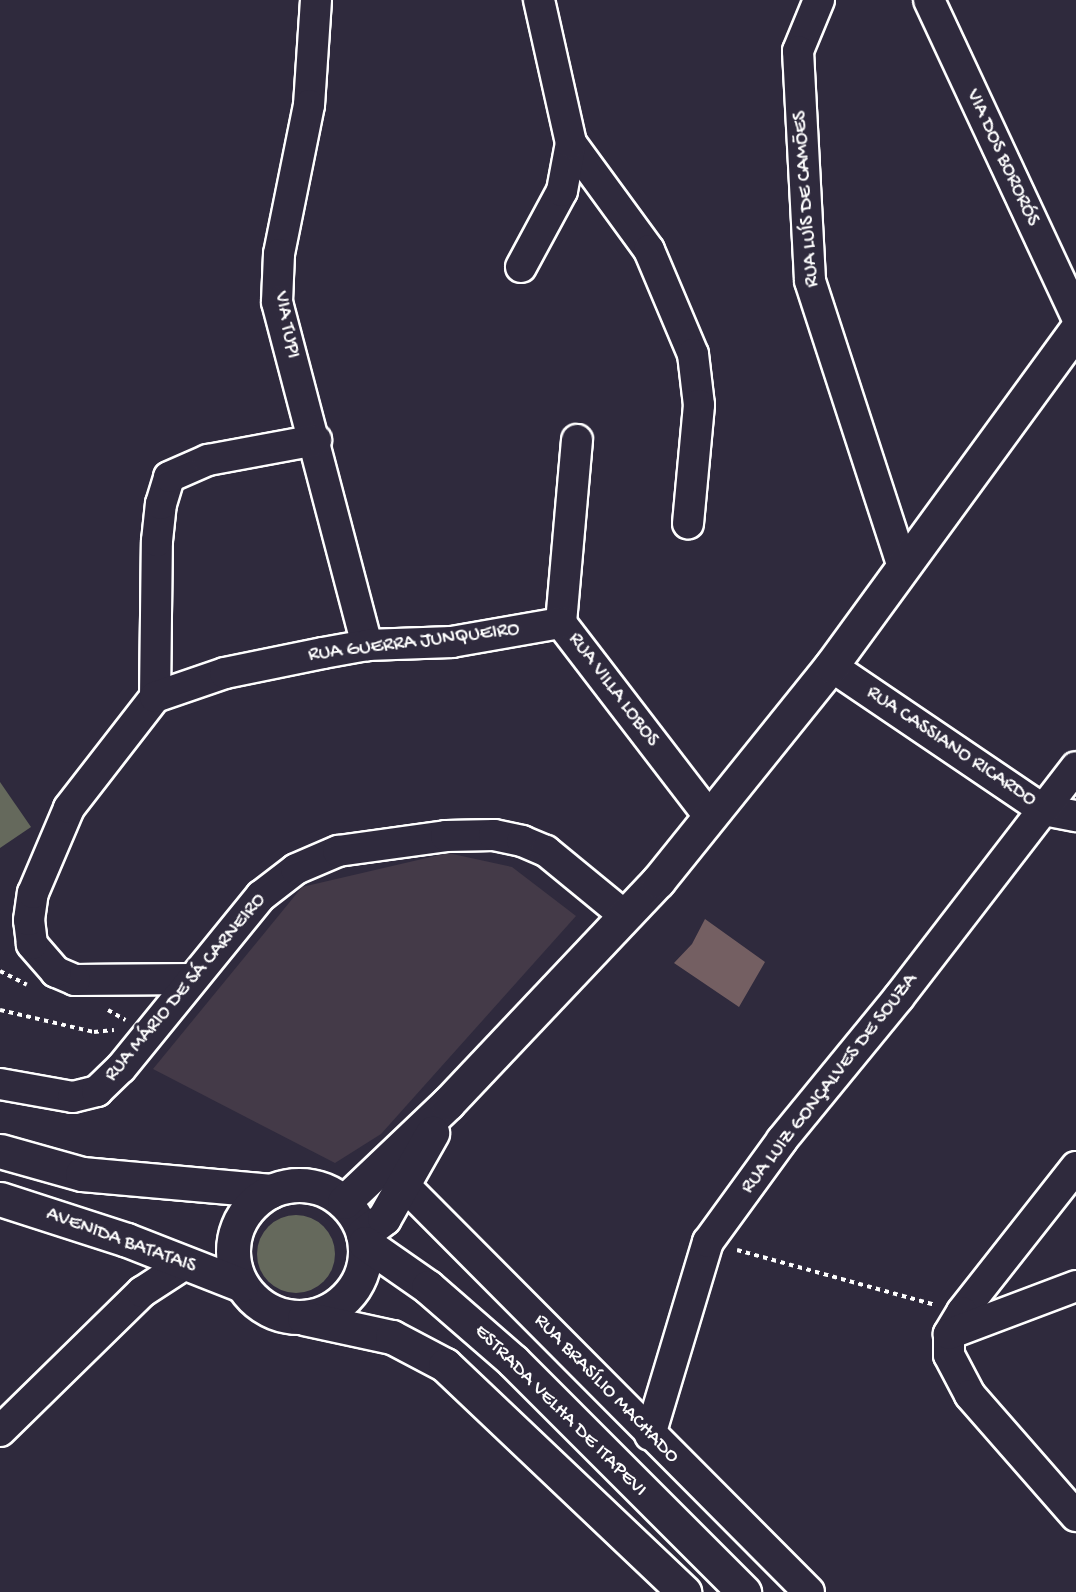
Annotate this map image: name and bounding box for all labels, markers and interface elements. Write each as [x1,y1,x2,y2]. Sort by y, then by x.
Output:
street label: VIA DOS BORORÓS [960,86,1044,230]
street label: RUA LUÍS DE CAMÕES [789,110,825,288]
street label: VIA TUPI [268,290,304,360]
street label: RUA GUERRA JUNQUEIRO [307,618,521,668]
street label: RUA VILLA LOBOS [562,628,664,752]
street label: RUA CASSIANO RICARDO [862,681,1040,813]
street label: RUA MÁRIO DE SÁ CARNEIRO [100,889,272,1087]
street label: RUA LUIZ GONÇALVES DE SOUZA [737,969,923,1199]
street label: AVENIDA BATATAIS [43,1203,199,1279]
street label: RUA BRASÍLIO MACHADO [528,1309,684,1469]
street label: ESTRADA VELHA DE ITAPEVI [469,1320,651,1502]

